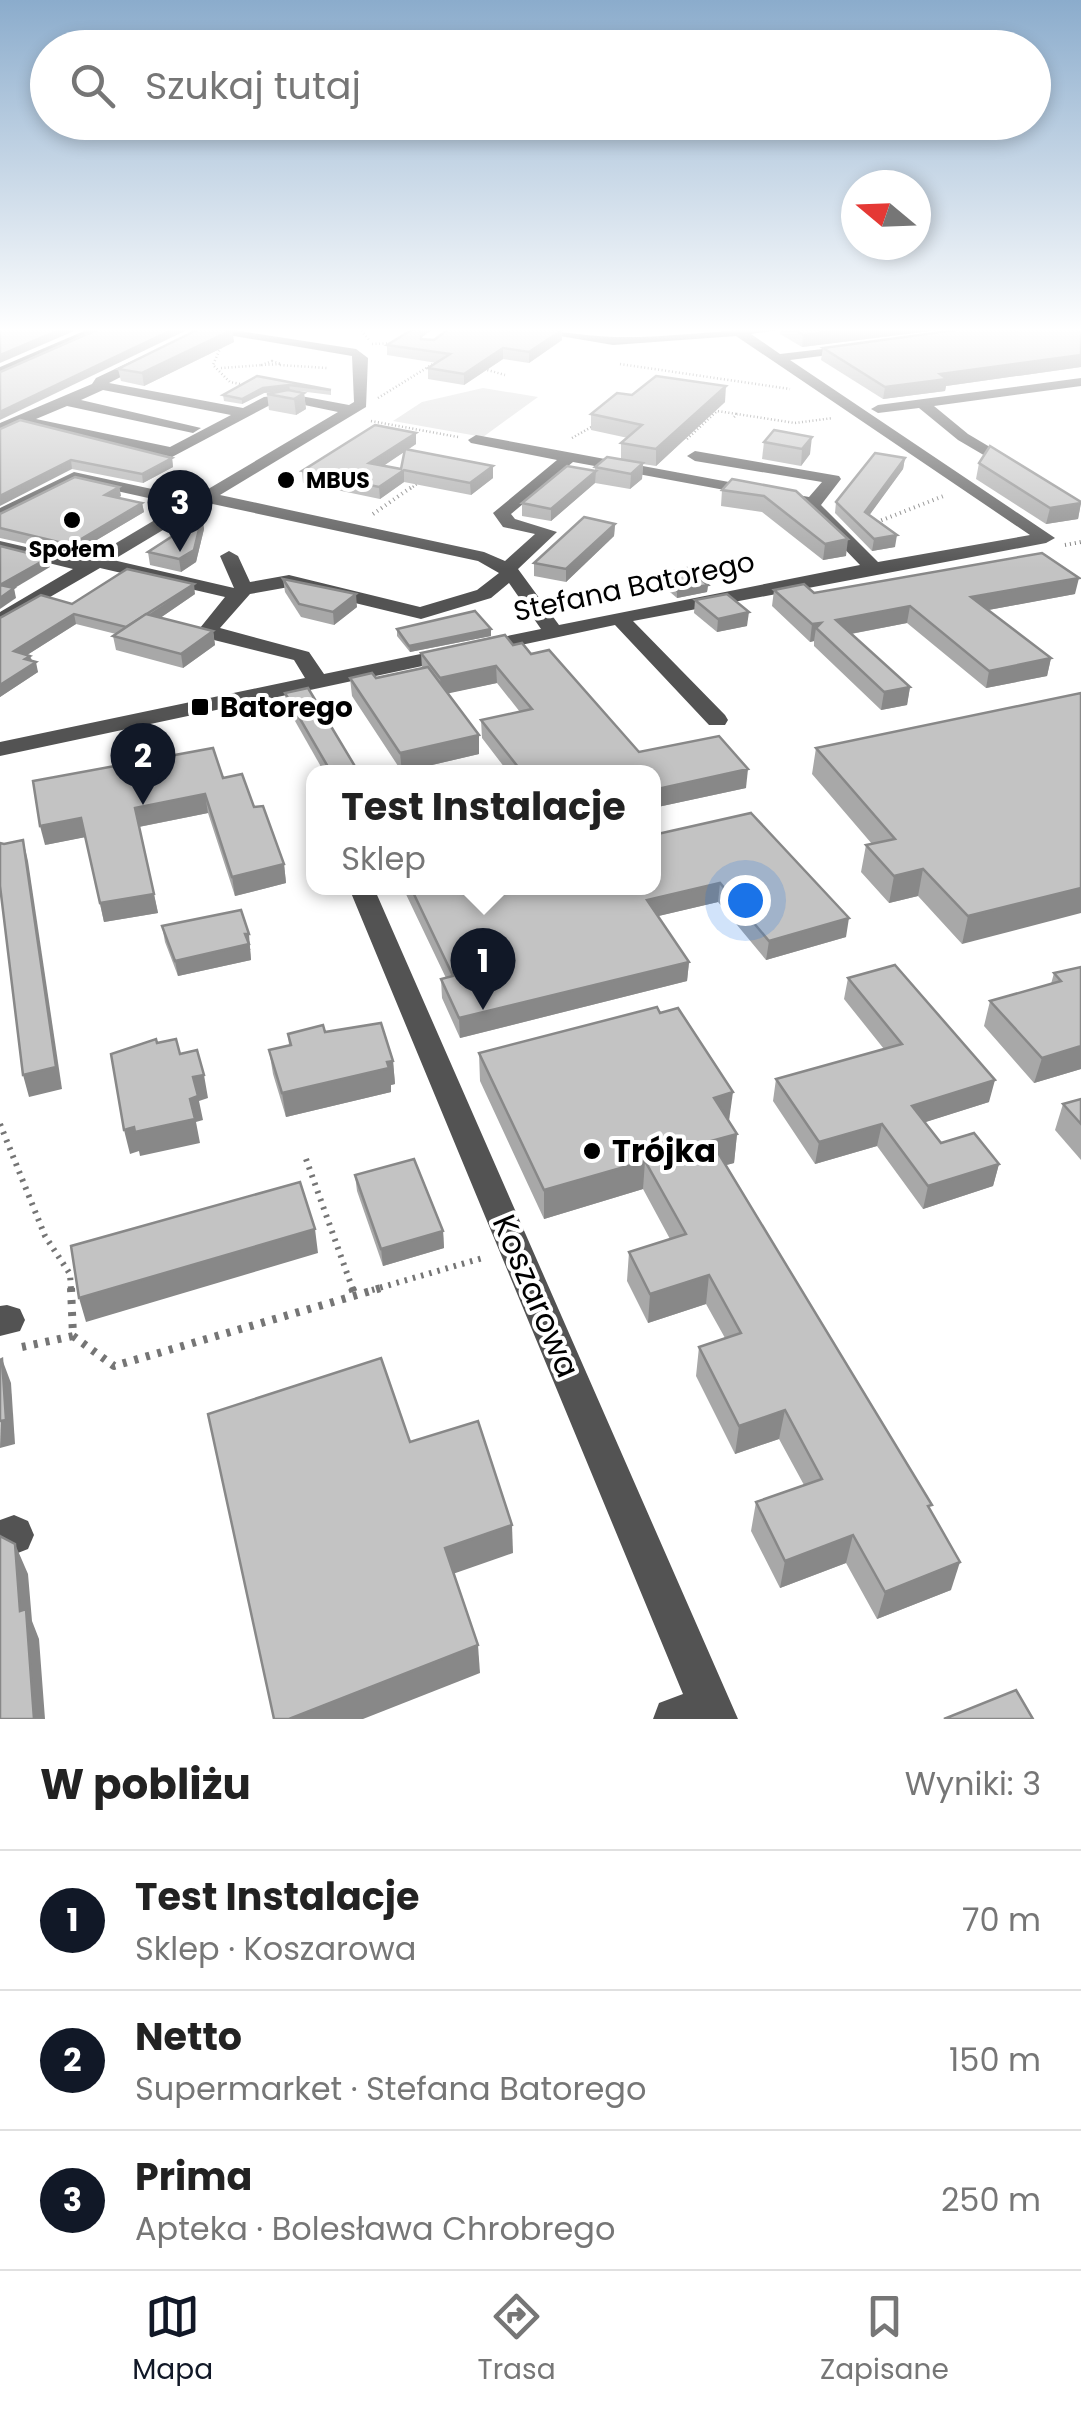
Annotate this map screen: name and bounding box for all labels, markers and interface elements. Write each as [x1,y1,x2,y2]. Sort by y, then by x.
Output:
search box [30,30,1051,140]
icon: search [65,58,120,113]
text: Szukaj tutaj [145,59,361,112]
north arrow [841,170,931,260]
place label: MBUS [306,465,370,496]
marker: MBUS [275,469,297,491]
pin: 3 [148,470,212,552]
marker: Społem [61,509,83,531]
place label: Społem [29,534,115,565]
street label: Stefana Batorego [510,542,758,631]
place label: Batorego [220,688,353,727]
marker: Batorego [189,696,211,718]
pin: 2 [110,722,176,805]
popup [306,765,661,895]
text: Test Instalacje [341,780,626,833]
text: Sklep [341,836,426,881]
your location [720,875,771,926]
pin: 1 [450,928,516,1010]
place label: Trójka [612,1128,716,1173]
marker: Trójka [581,1140,603,1162]
street label: Koszarowa [482,1207,591,1384]
text: W pobliżu [40,1755,251,1814]
text: Wyniki: 3 [905,1761,1041,1806]
text: Test Instalacje [135,1870,419,1923]
text: 1 [66,1897,79,1942]
text: 70 m [962,1897,1041,1942]
text: Sklep · Koszarowa [135,1926,416,1971]
text: Netto [135,2010,242,2063]
text: 2 [63,2037,82,2082]
text: 150 m [949,2037,1041,2082]
text: Supermarket · Stefana Batorego [135,2066,646,2111]
text: Prima [135,2150,252,2203]
text: 3 [63,2177,82,2222]
text: 250 m [941,2177,1041,2222]
text: Apteka · Bolesława Chrobrego [135,2206,615,2251]
tab: Mapa [132,2289,213,2391]
tab: Trasa [478,2289,556,2391]
tab: Zapisane [820,2289,949,2391]

